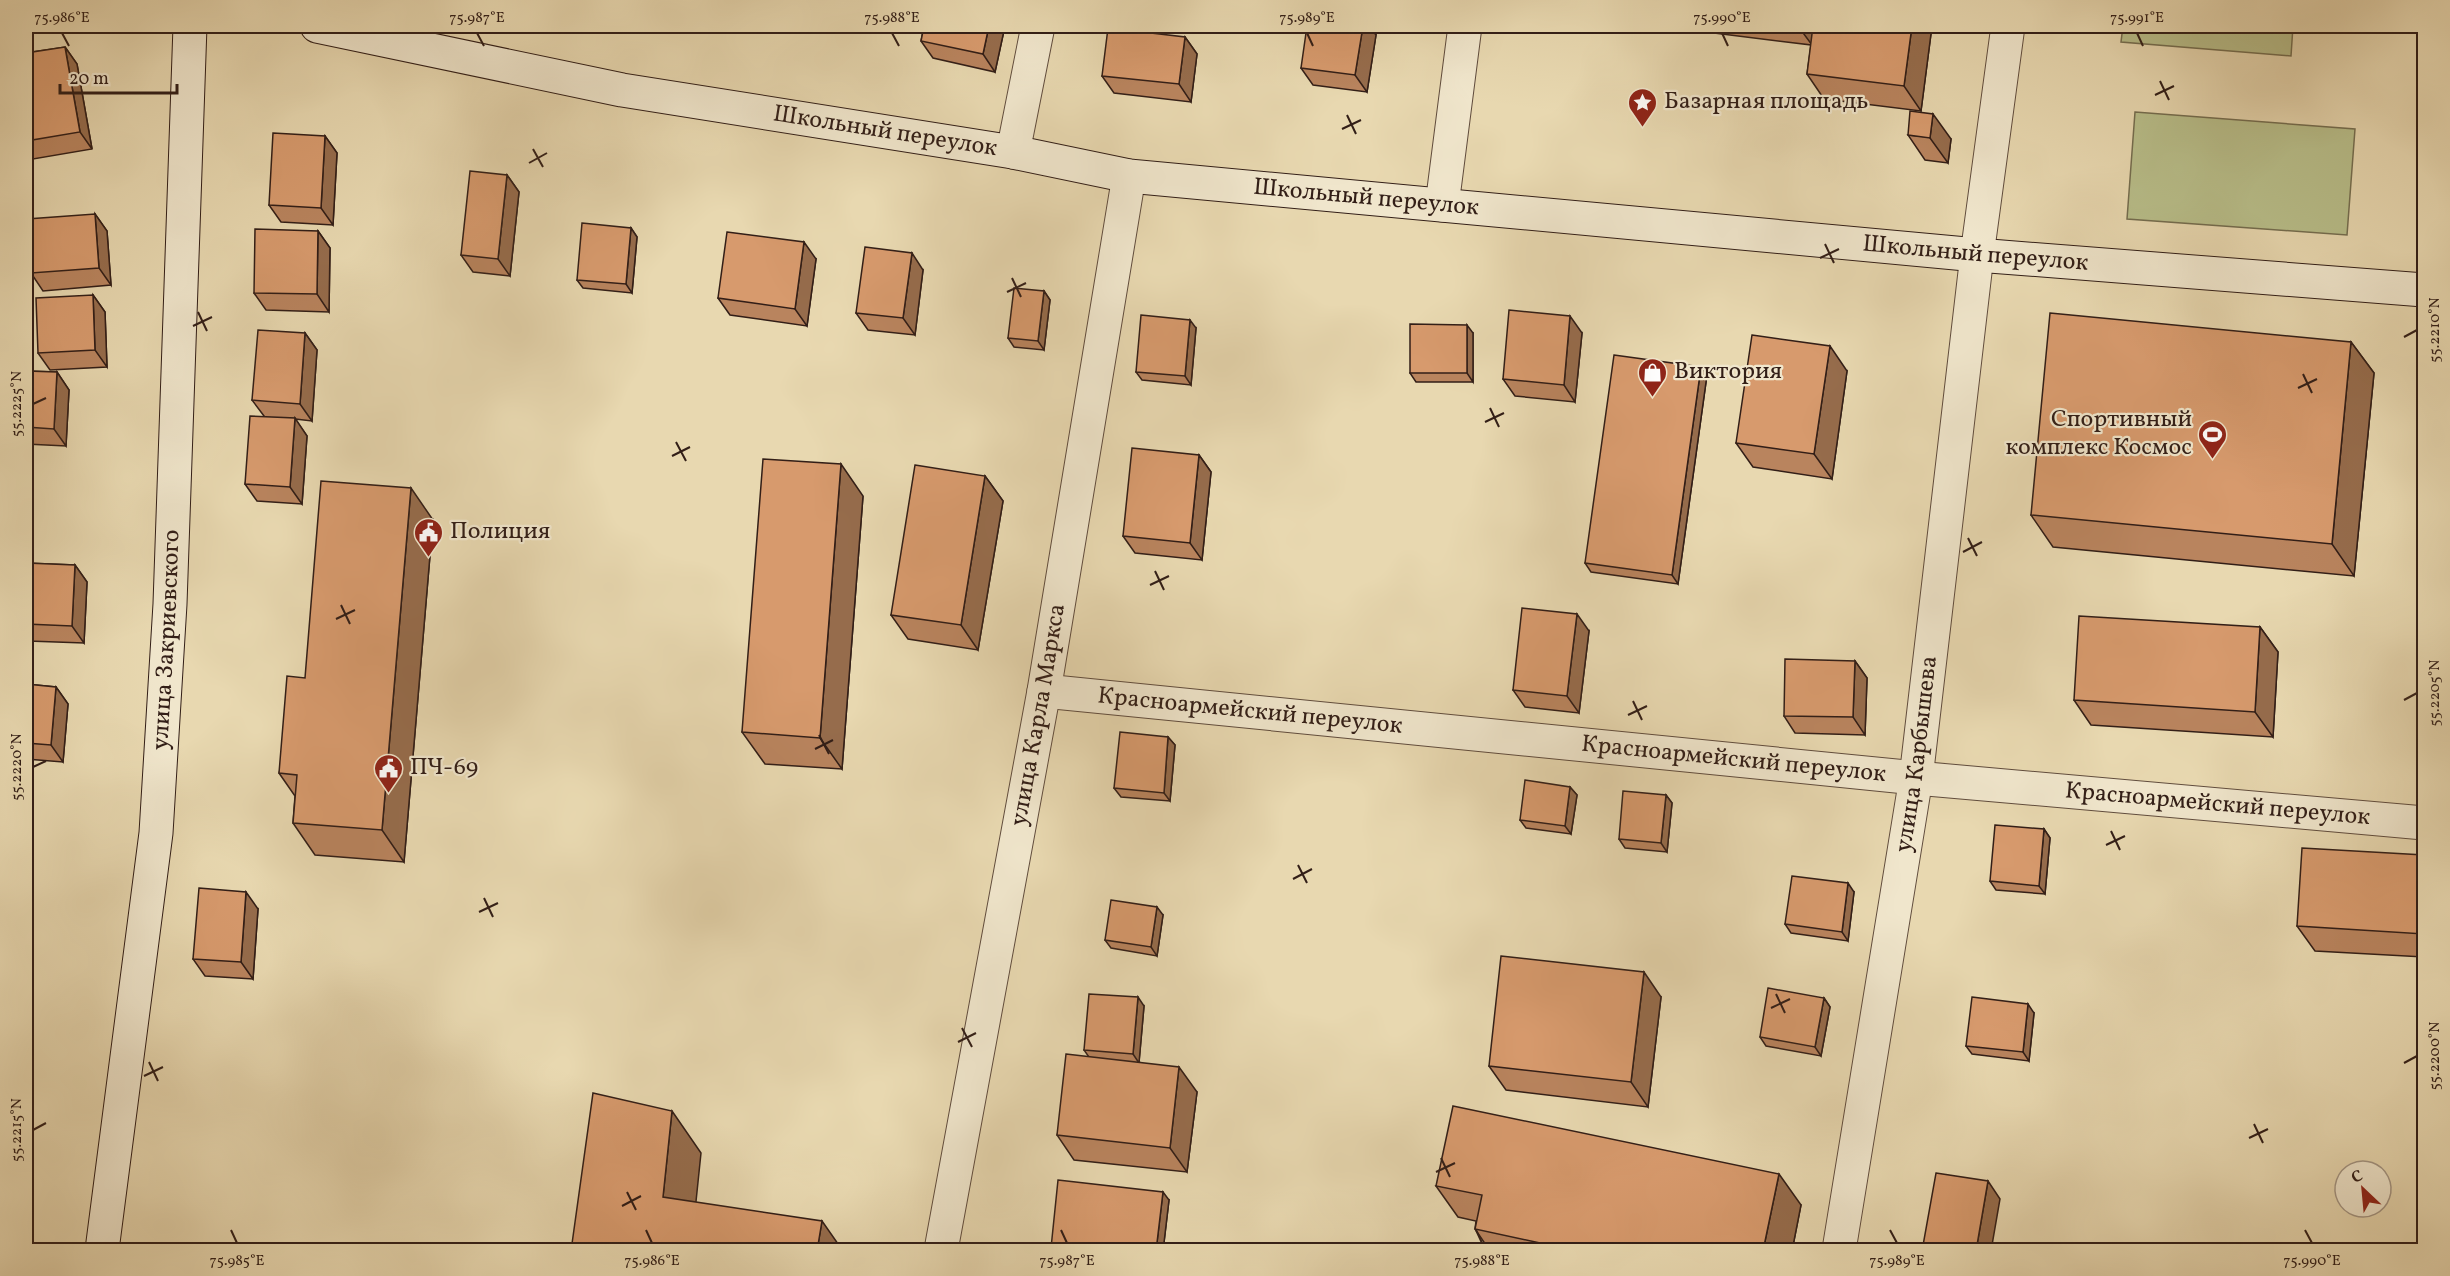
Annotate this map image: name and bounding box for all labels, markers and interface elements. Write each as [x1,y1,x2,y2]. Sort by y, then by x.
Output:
text: 75.986°E [34,8,90,29]
text: 75.987°E [449,8,505,29]
text: 75.988°E [864,8,920,29]
text: 75.989°E [1279,8,1335,29]
text: 75.990°E [1693,8,1751,29]
text: 75.991°E [2110,8,2164,29]
scale bar [60,57,177,95]
text: 20 m [69,67,109,92]
place label: Базарная площадь [1664,85,1868,119]
place icon: Базарная площадь [1627,86,1659,128]
street label: Школьный переулок [771,97,1000,166]
street label: Школьный переулок [1252,171,1481,226]
street label: Школьный переулок [1861,227,2090,281]
text: 55.2210°N [2425,297,2446,363]
place label: Виктория [1674,355,1782,389]
shop icon: Виктория [1637,356,1669,398]
text: 55.2225°N [7,371,28,437]
place label: Спортивный комплекс Космос [2006,403,2192,465]
sports icon: Спортивный комплекс Космос [2197,418,2229,460]
place label: Полиция [450,515,550,549]
public building icon: Полиция [413,516,445,558]
street label: улица Закриевского [144,529,190,751]
street label: улица Карла Маркса [1002,601,1075,829]
street label: улица Карбышева [1887,654,1947,855]
text: 55.2205°N [2425,660,2446,726]
street label: Красноармейский переулок [1096,679,1404,744]
street label: Красноармейский переулок [1580,728,1888,792]
text: 55.2220°N [7,733,28,801]
place label: ПЧ-69 [410,751,478,785]
public building icon: ПЧ-69 [373,752,405,794]
street label: Красноармейский переулок [2064,774,2372,835]
text: 55.2200°N [2425,1022,2446,1090]
text: 55.2215°N [7,1098,28,1162]
north arrow [2333,1159,2393,1219]
text: С [2348,1165,2367,1189]
text: 75.985°E [209,1251,265,1272]
text: 75.986°E [624,1251,680,1272]
text: 75.987°E [1039,1251,1095,1272]
text: 75.988°E [1454,1251,1510,1272]
text: 75.989°E [1869,1251,1925,1272]
text: 75.990°E [2283,1251,2341,1272]

